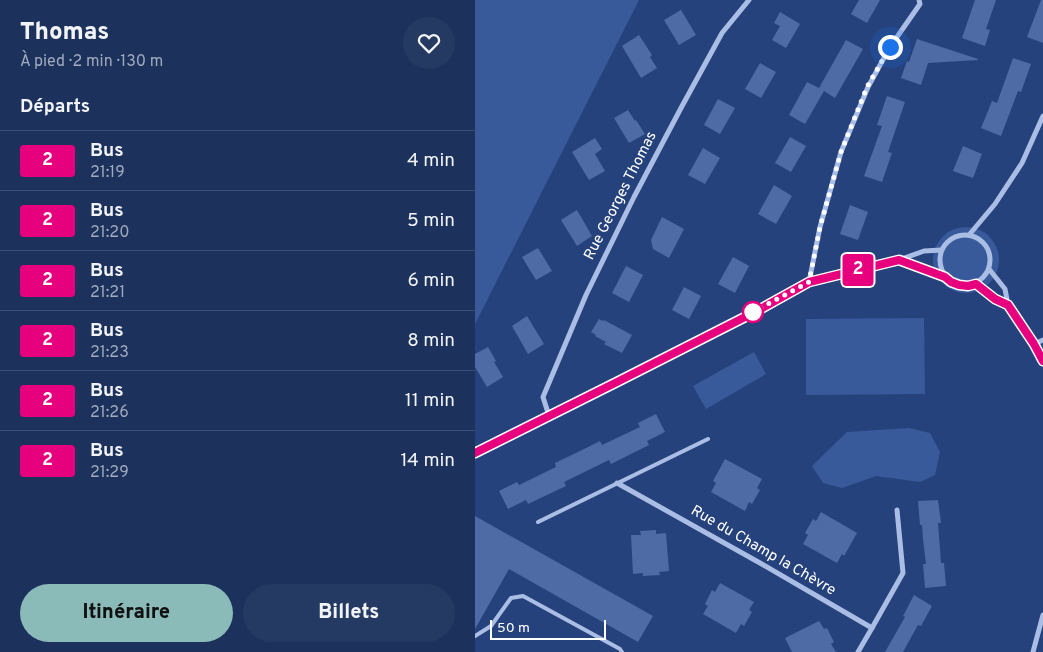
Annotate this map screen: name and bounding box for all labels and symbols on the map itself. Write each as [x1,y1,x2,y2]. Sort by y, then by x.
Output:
your location [878,35,903,60]
street label: Rue Georges Thomas [580,129,662,263]
line badge: 2 [842,254,874,286]
unlabelled marker [742,301,764,323]
street label: Rue du Champ la Chèvre [687,502,839,600]
scale bar [490,617,606,640]

